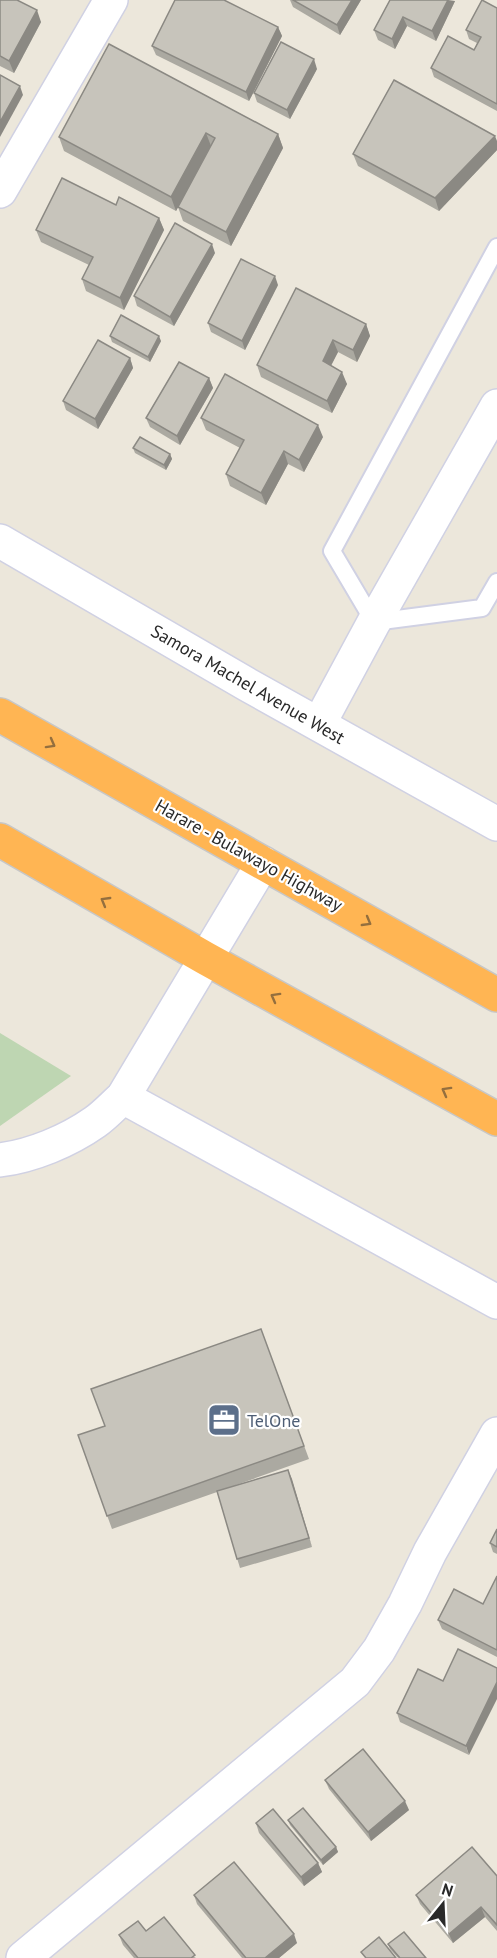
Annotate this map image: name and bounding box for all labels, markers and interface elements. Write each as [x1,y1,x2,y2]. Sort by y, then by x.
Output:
street label: Samora Machel Avenue West [147,619,349,749]
one-way arrow [45,737,55,748]
street label: Harare - Bulawayo Highway [151,794,347,916]
one-way arrow [101,896,112,908]
one-way arrow [361,915,372,926]
one-way arrow [271,992,282,1004]
one-way arrow [442,1087,452,1098]
office icon: TelOne [206,1402,242,1438]
place label: TelOne [247,1409,300,1432]
north arrow [413,1874,473,1934]
text: N [440,1879,456,1901]

